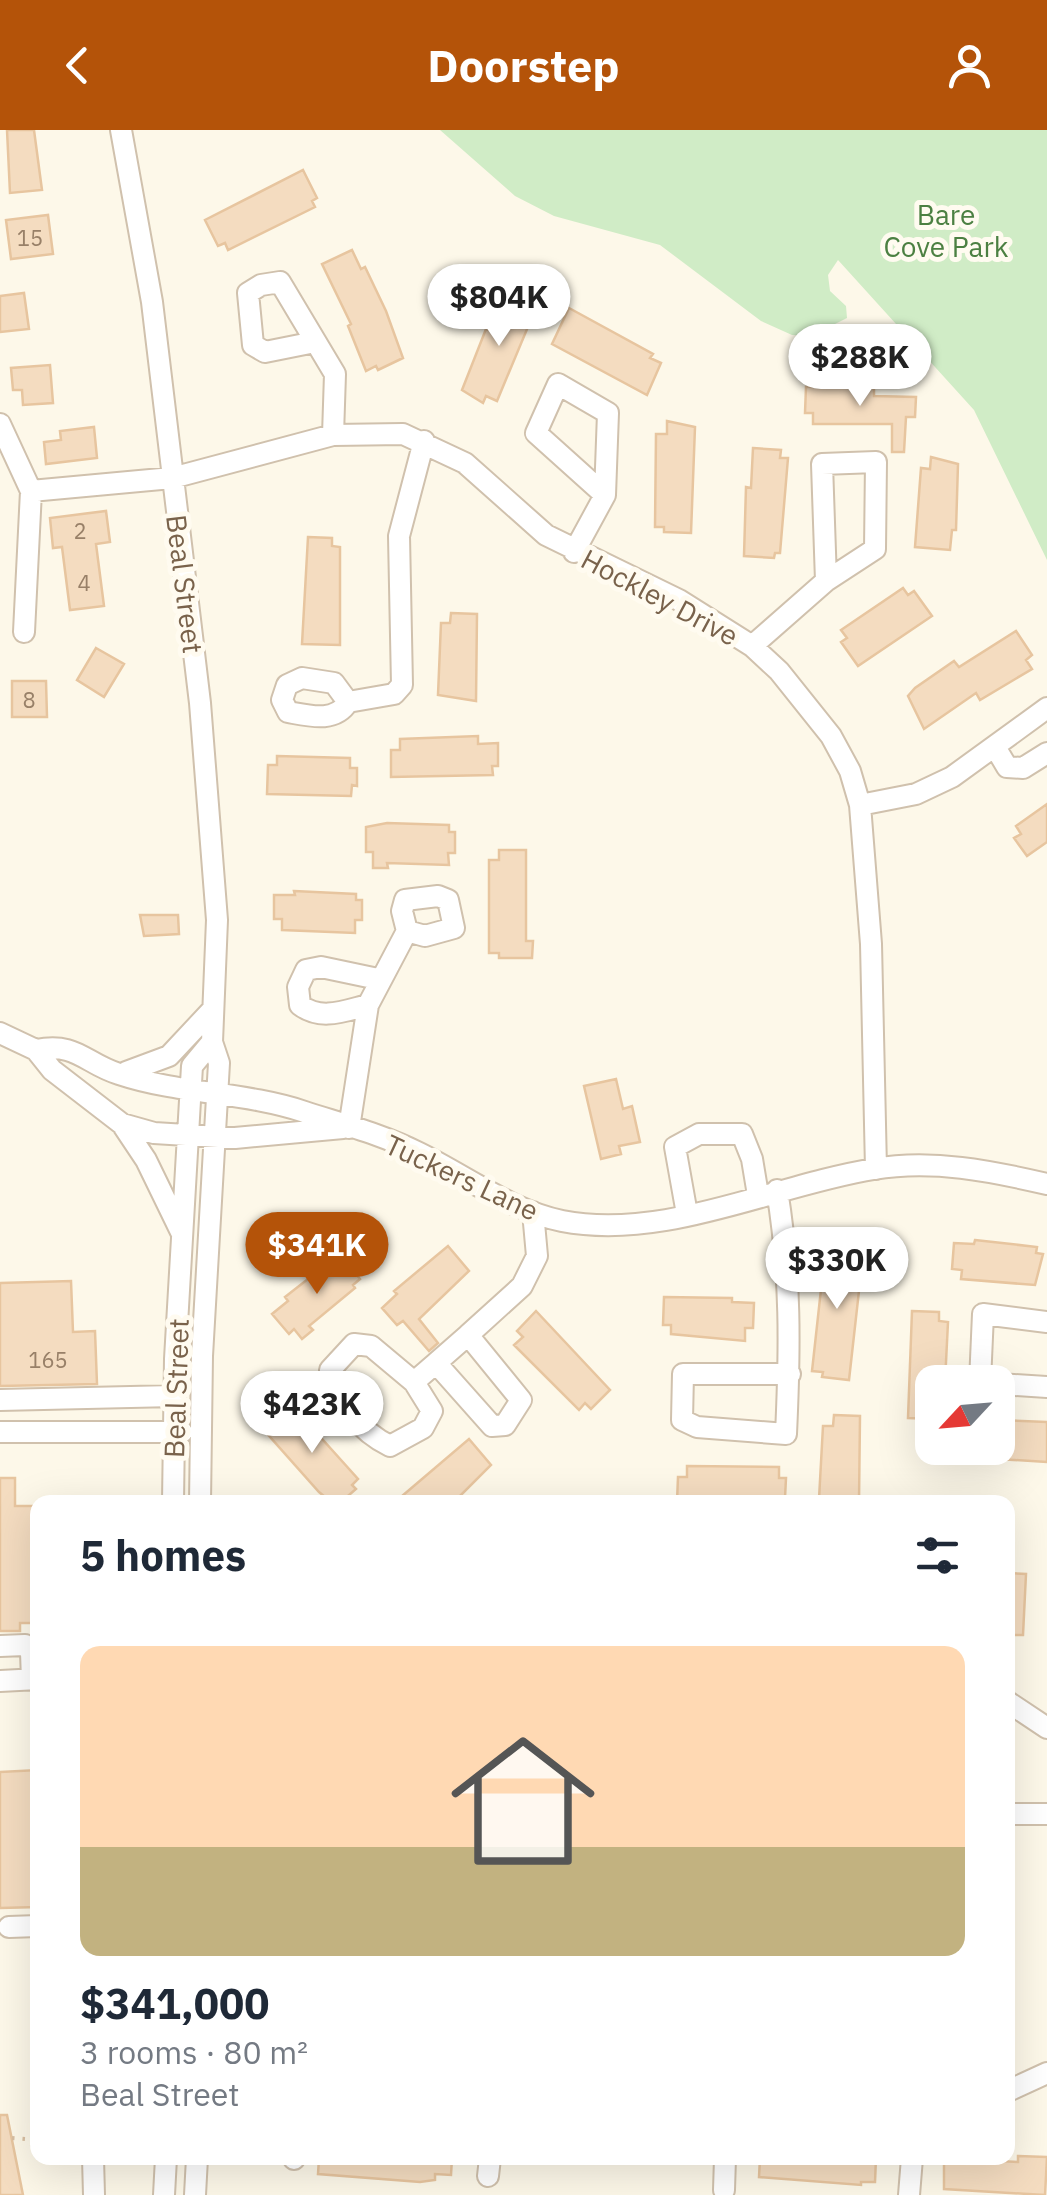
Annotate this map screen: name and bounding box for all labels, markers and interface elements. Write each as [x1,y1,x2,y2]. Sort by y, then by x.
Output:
text: Doorstep [427,36,620,94]
icon: back [50,38,105,93]
icon: person [942,38,997,93]
park label: Bare Cove Park [883,196,1009,265]
house number: 15 [17,223,43,252]
pin: $804K [429,264,569,349]
text: $804K [449,275,549,317]
pin: $288K [790,324,930,409]
text: $288K [810,335,910,377]
street label: Beal Street [158,512,212,656]
house number: 2 [73,516,87,545]
street label: Hockley Drive [575,540,745,654]
house number: 4 [77,568,91,597]
house number: 8 [22,685,36,714]
street label: Tuckers Lane [379,1125,545,1229]
pin: $341K [247,1212,387,1297]
text: $341K [267,1223,367,1265]
pin: $330K [767,1227,907,1312]
text: $330K [787,1238,887,1280]
street label: Beal Street [155,1318,197,1458]
house number: 165 [28,1345,68,1374]
north arrow [915,1365,1015,1465]
map controls [915,1365,1015,1465]
pin: $423K [242,1371,382,1456]
text: $423K [262,1382,362,1424]
text: 5 homes [80,1528,246,1583]
icon: filters [910,1528,965,1583]
icon: home [433,1711,613,1891]
text: $341,000 [80,1976,269,2031]
text: 3 rooms · 80 m² [80,2031,308,2073]
text: Beal Street [80,2073,240,2115]

